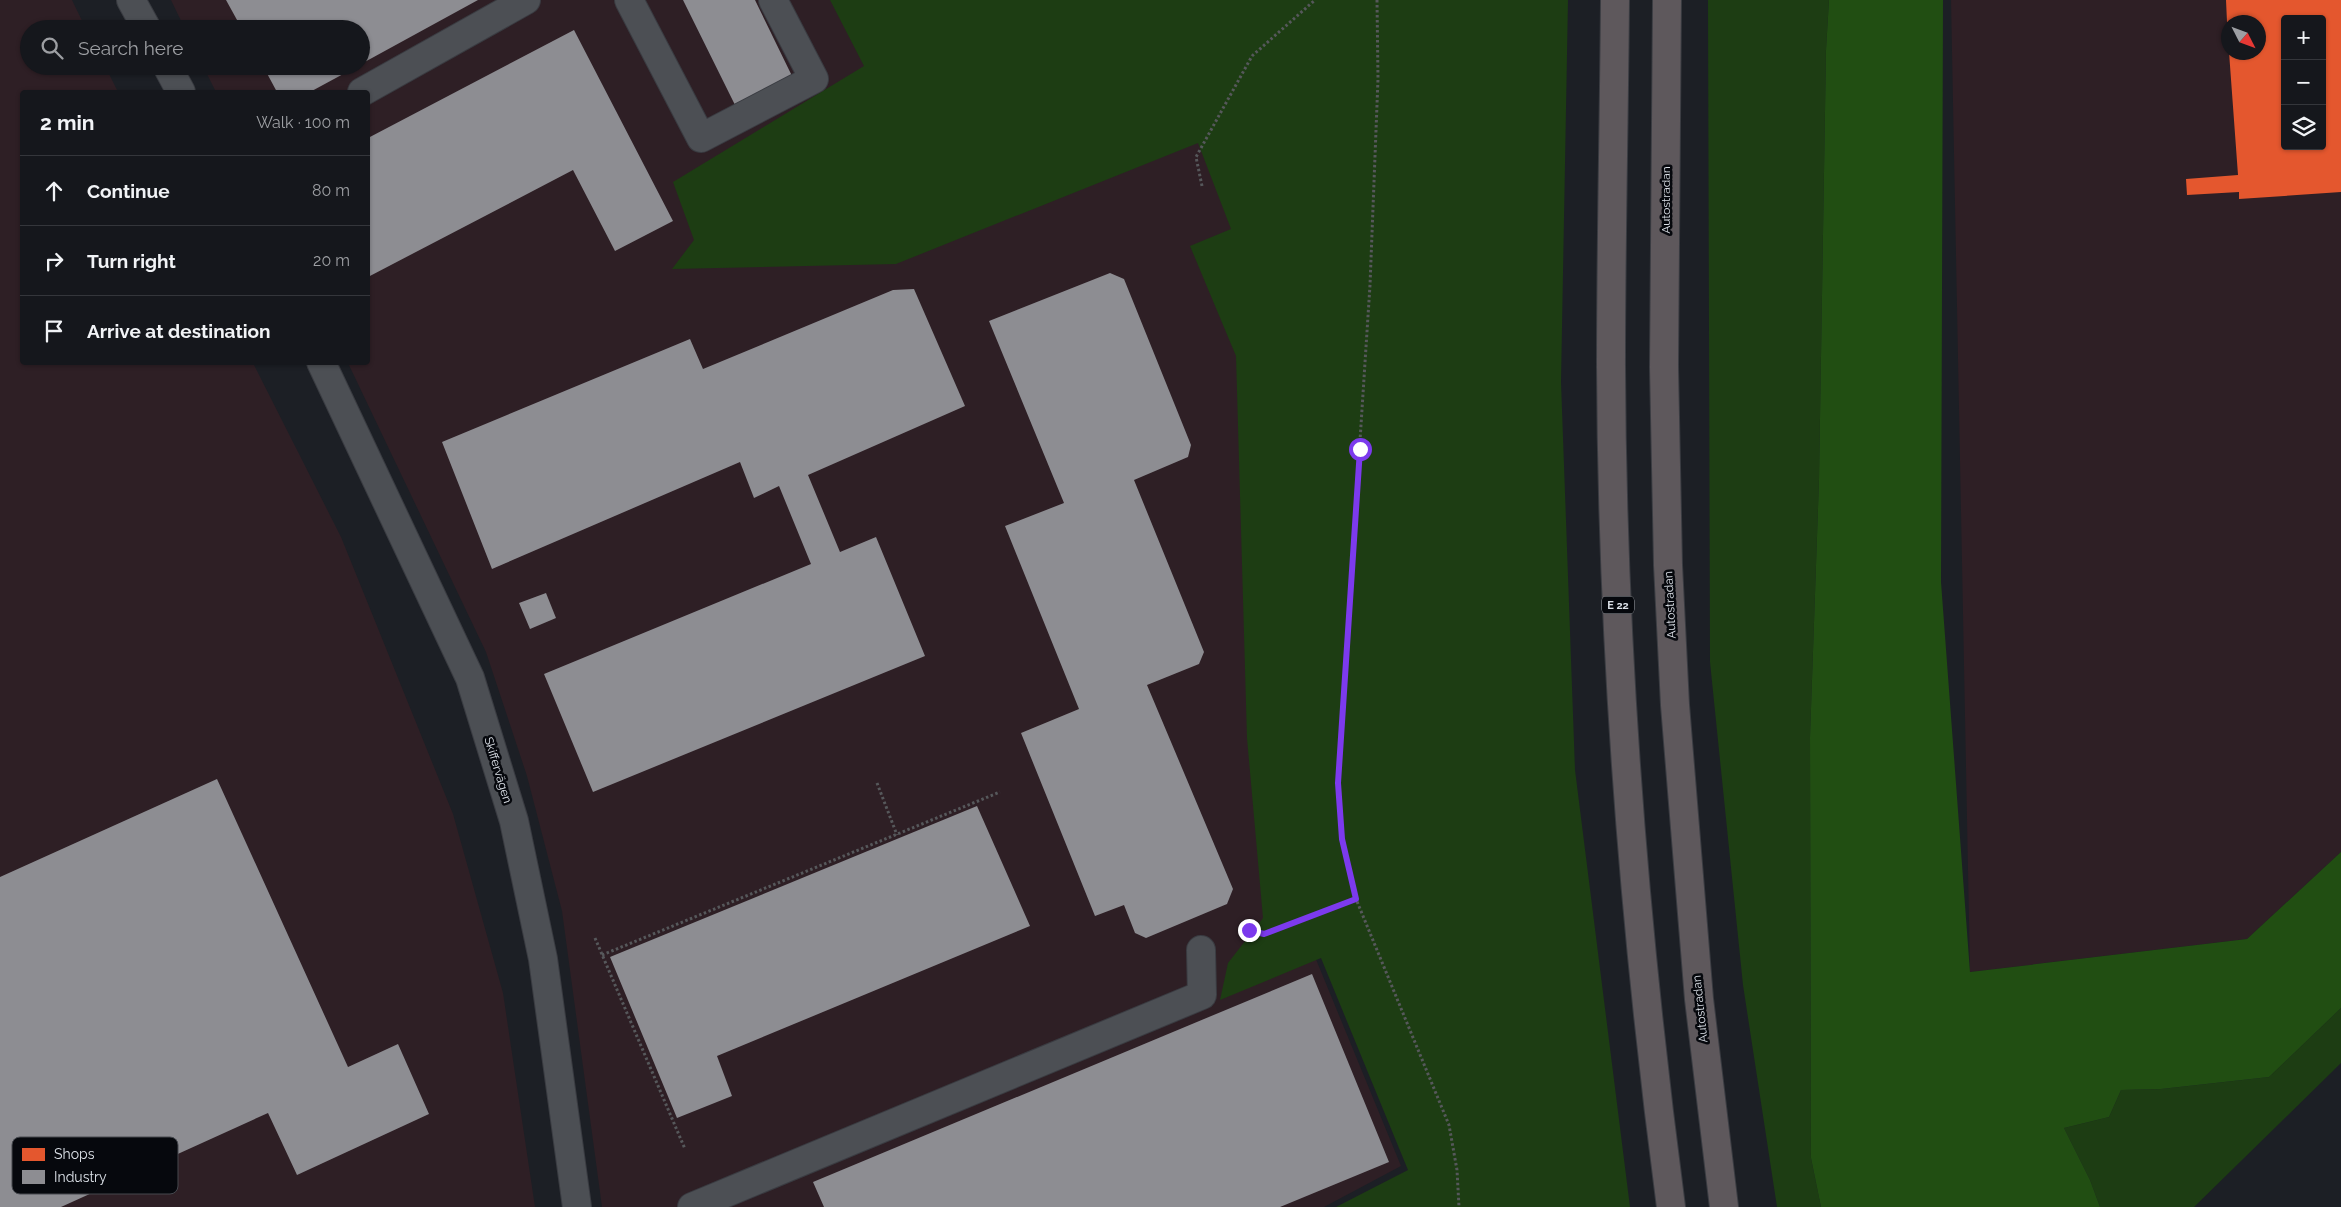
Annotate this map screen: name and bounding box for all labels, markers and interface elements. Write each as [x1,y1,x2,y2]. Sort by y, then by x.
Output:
north arrow [2221,15,2266,60]
map controls [2281,15,2326,150]
button: + [2281,15,2326,60]
search box [20,20,370,75]
icon: search [38,34,66,62]
text: Search here [78,37,184,59]
button: − [2281,60,2326,105]
button: layers [2281,105,2326,150]
text: 2 min [40,110,94,135]
text: Walk · 100 m [256,113,350,132]
street label: Autostradan [1659,166,1673,234]
icon: ahead [40,177,68,205]
text: Continue [87,180,170,202]
text: 80 m [312,181,350,200]
icon: right [40,247,68,275]
text: Turn right [87,250,176,272]
text: 20 m [313,251,350,270]
icon: arrive [40,317,68,345]
text: Arrive at destination [87,320,271,342]
route start [1349,438,1372,461]
street label: Autostradan [1661,571,1679,639]
road number: E 22 [1602,596,1634,614]
street label: Skiffervägen [481,735,515,805]
route end [1238,919,1261,942]
street label: Autostradan [1689,975,1711,1043]
legend [12,1137,178,1194]
text: Shops [54,1146,95,1162]
text: Industry [54,1169,107,1185]

